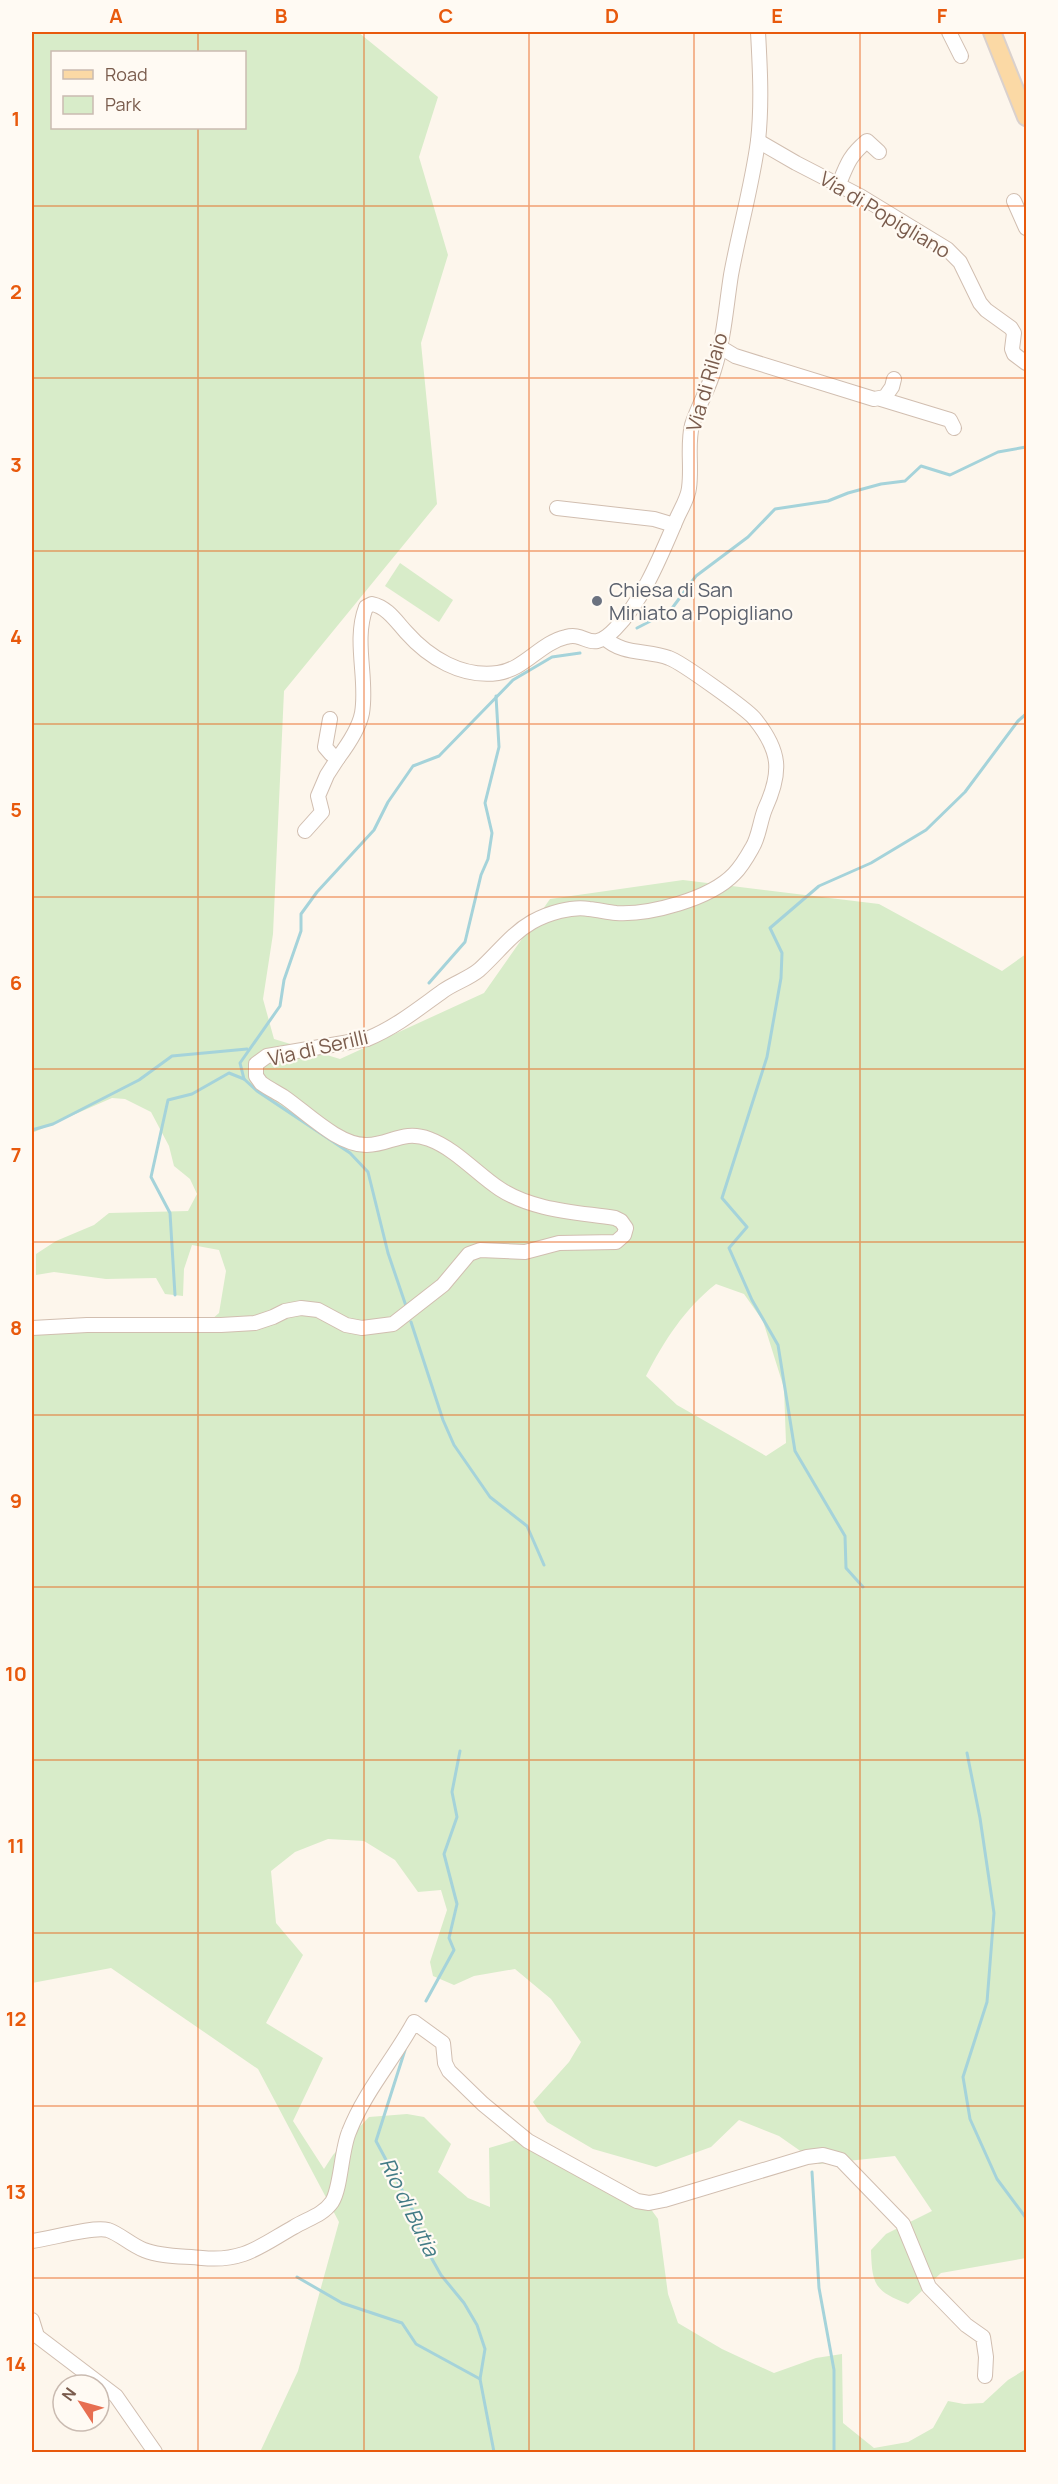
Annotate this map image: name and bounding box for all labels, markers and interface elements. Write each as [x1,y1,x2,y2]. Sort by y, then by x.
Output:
text: A [109,2,123,29]
text: B [275,2,288,29]
text: C [439,2,453,29]
text: D [605,2,619,29]
text: E [771,2,783,29]
text: F [937,2,948,29]
legend [51,51,246,129]
text: Road [105,62,148,86]
text: Park [105,92,142,116]
text: 1 [12,105,20,132]
street label: Via di Popigliano [815,165,956,264]
text: 2 [10,278,22,305]
street label: Via di Rilaio [680,329,734,434]
text: 3 [10,451,22,478]
place label: Chiesa di San Miniato a Popigliano [609,576,793,626]
marker: Chiesa di San Miniato a Popigliano [590,594,604,608]
text: 4 [10,623,22,650]
text: 5 [10,796,22,823]
text: 6 [10,969,22,996]
street label: Via di Serilli [265,1023,371,1072]
text: 7 [11,1141,21,1168]
text: 8 [10,1314,22,1341]
text: 9 [10,1487,22,1514]
text: 10 [5,1660,27,1687]
text: 11 [7,1832,25,1859]
text: 12 [6,2005,26,2032]
water label: Rio di Butia [374,2153,446,2262]
text: 13 [6,2178,26,2205]
text: 14 [6,2350,26,2377]
north arrow [51,2373,111,2433]
text: N [57,2383,81,2405]

